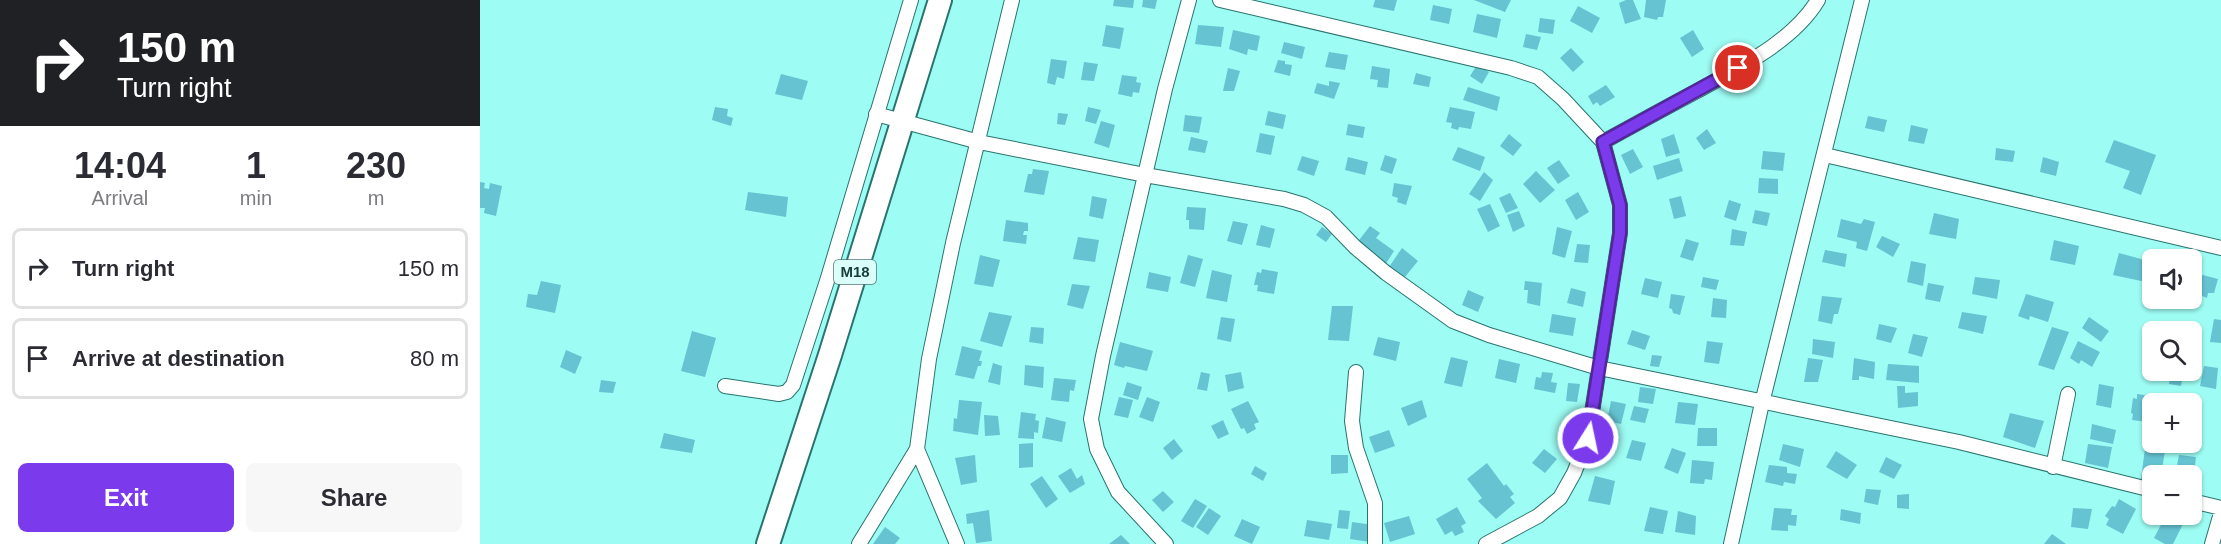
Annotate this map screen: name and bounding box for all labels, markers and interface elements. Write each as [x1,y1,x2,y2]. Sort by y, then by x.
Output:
icon: right [18,24,96,102]
text: 150 m [117,24,236,71]
pin [1712,42,1763,93]
icon: arrive [1721,51,1754,84]
text: Turn right [117,73,232,103]
text: 14:04 [74,145,166,186]
text: 1 [246,145,266,186]
text: 230 [346,145,406,186]
text: Arrival [92,187,148,209]
text: min [240,187,272,209]
text: m [368,187,384,209]
map controls [2142,249,2202,525]
button: sound [2142,249,2202,309]
icon: right [21,252,54,285]
text: Turn right [72,256,174,281]
text: 150 m [398,256,459,281]
road number: M18 [834,260,876,284]
button: search [2142,321,2202,381]
icon: arrive [21,342,54,375]
text: Arrive at destination [72,346,285,371]
text: 80 m [410,346,459,371]
button: + [2142,393,2202,453]
position arrow [1556,406,1620,470]
button: Exit [18,463,234,532]
button: Share [246,463,462,532]
button: − [2142,465,2202,525]

